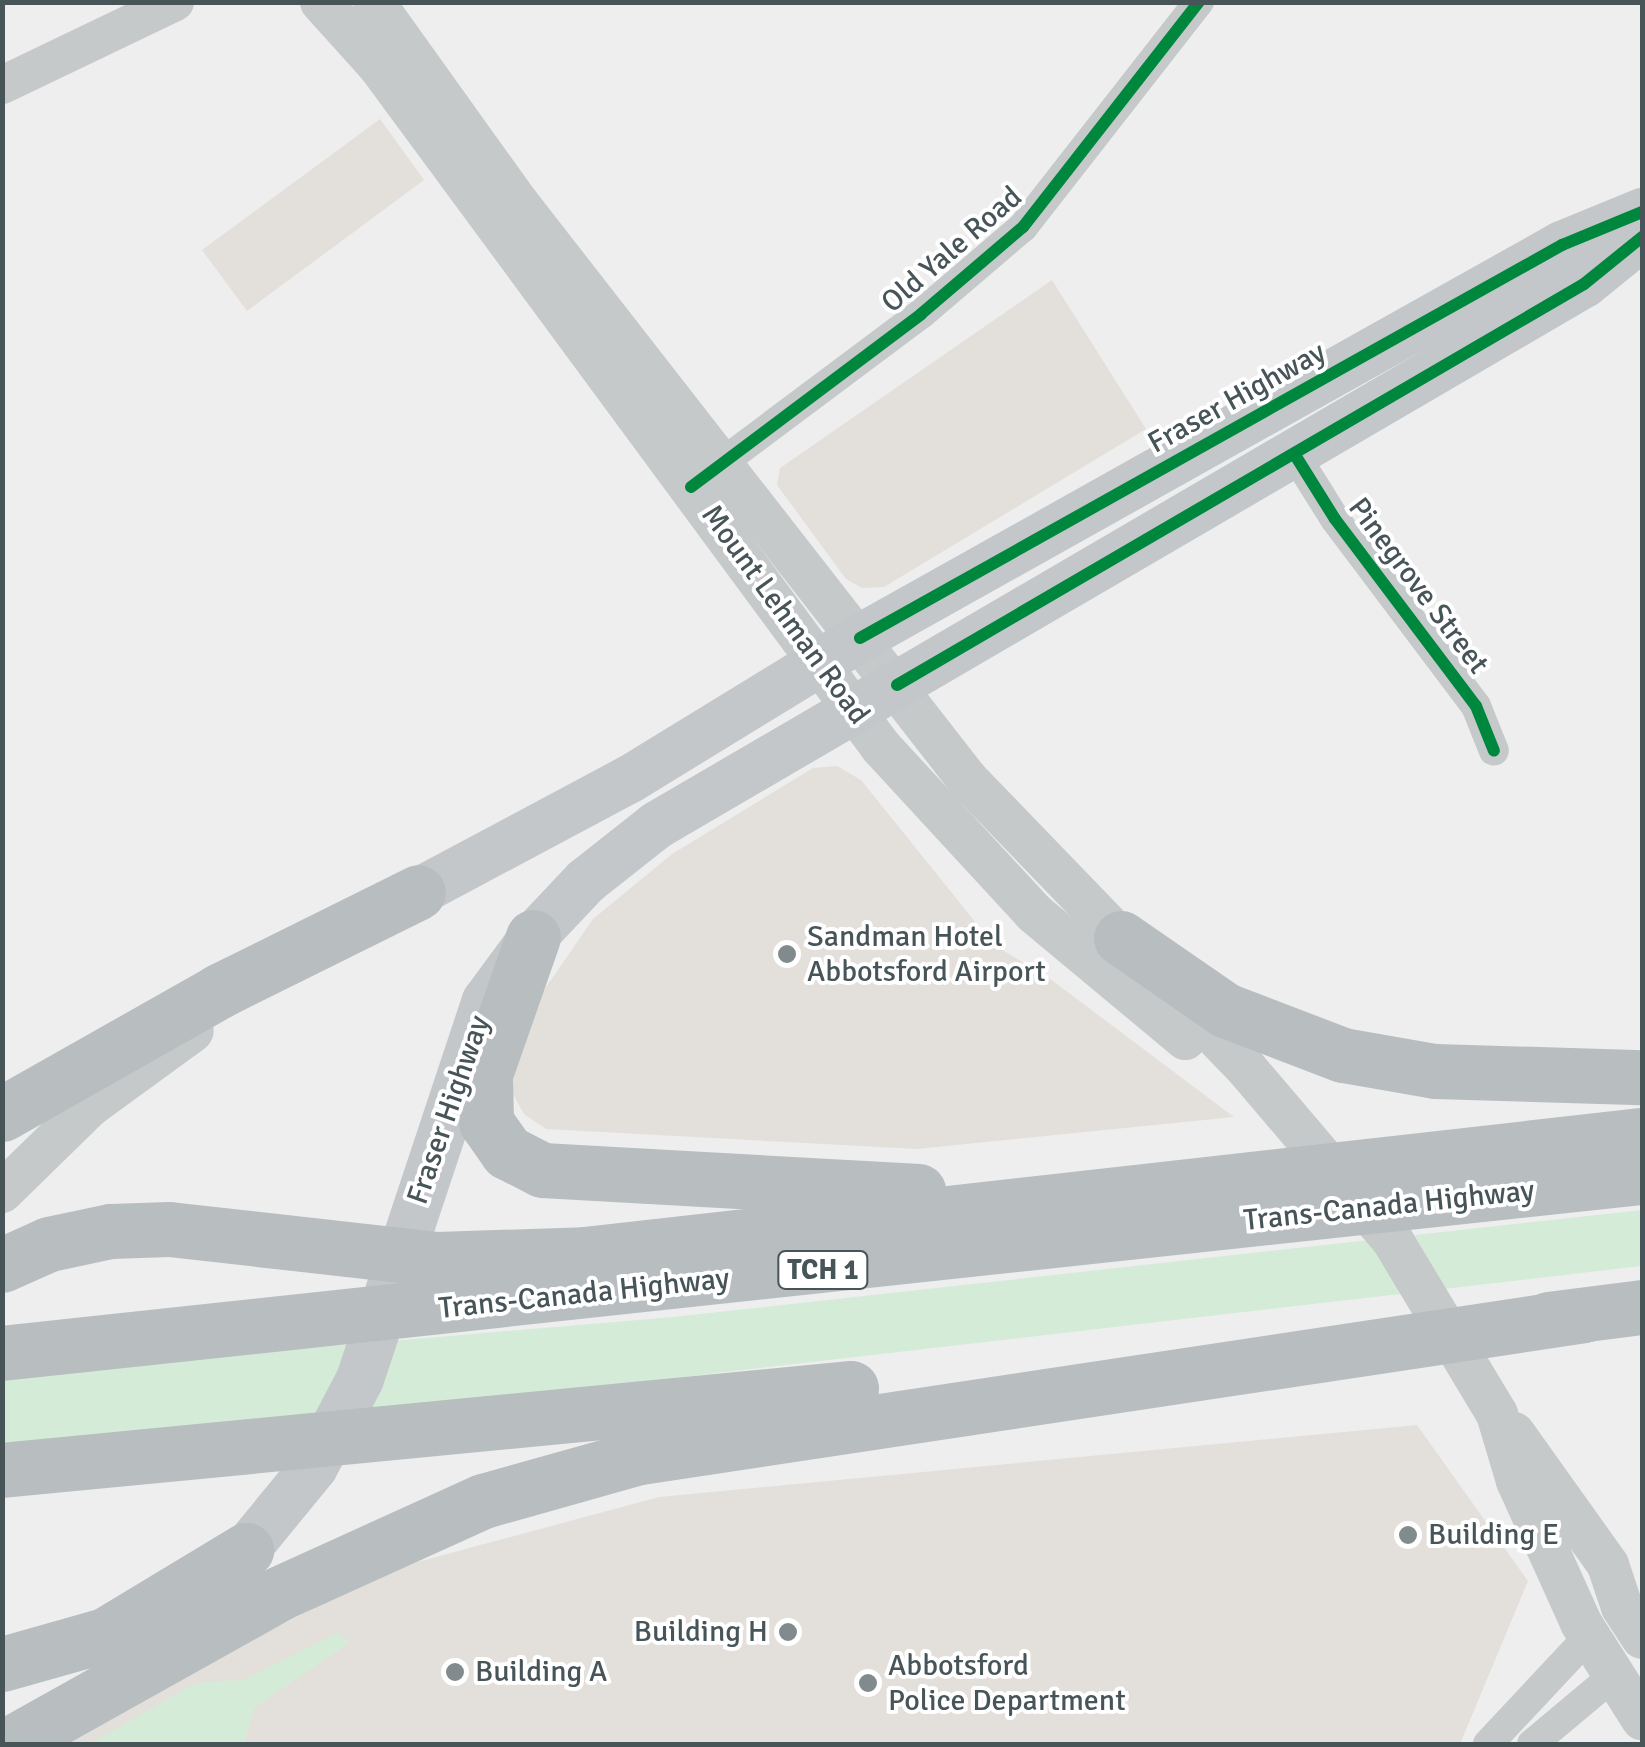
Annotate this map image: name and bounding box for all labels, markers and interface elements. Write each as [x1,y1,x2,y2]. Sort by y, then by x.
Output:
street label: Old Yale Road [874,179,1030,321]
street label: Fraser Highway [1142,334,1332,462]
street label: Pinegrove Street [1340,491,1496,681]
street label: Mount Lehman Road [693,498,877,732]
place label: Sandman Hotel Abbotsford Airport [807,919,1046,990]
marker: Sandman Hotel Abbotsford Airport [776,943,798,965]
street label: Fraser Highway [400,1011,498,1209]
street label: Trans-Canada Highway [1242,1173,1536,1239]
road number: TCH 1 [776,1247,870,1293]
street label: Trans-Canada Highway [437,1261,731,1327]
place label: Building E [1428,1517,1559,1553]
marker: Building E [1397,1524,1419,1546]
place label: Building H [634,1614,768,1650]
marker: Building H [777,1621,799,1643]
place label: Abbotsford Police Department [888,1648,1126,1718]
place label: Building A [475,1654,607,1690]
marker: Building A [444,1661,466,1683]
marker: Abbotsford Police Department [857,1672,879,1694]

